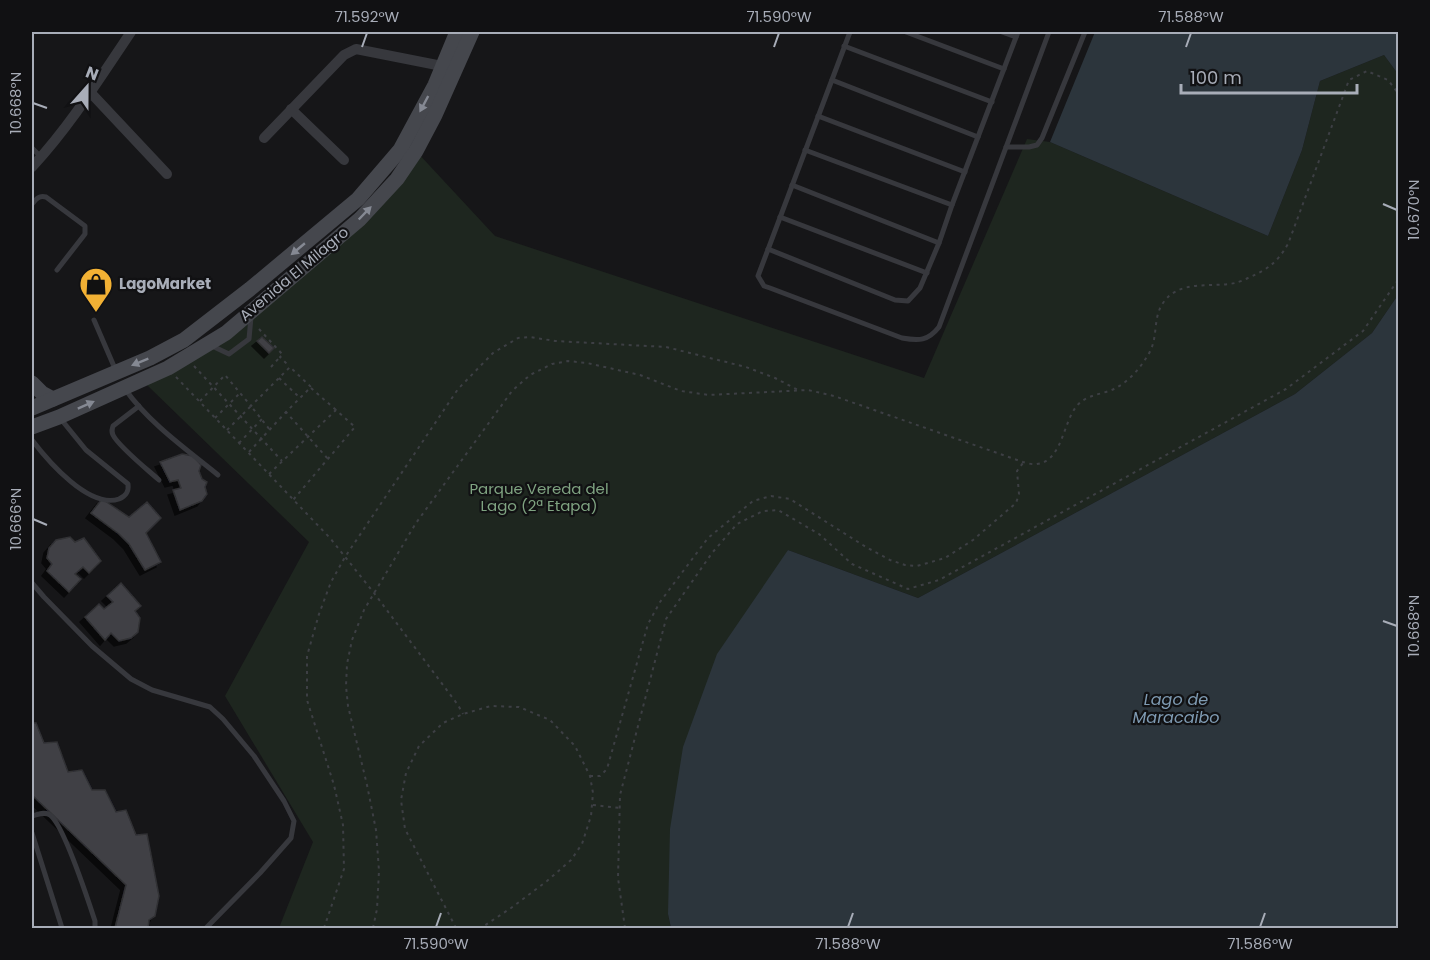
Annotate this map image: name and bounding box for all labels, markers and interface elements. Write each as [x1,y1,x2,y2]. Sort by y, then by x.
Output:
text: 71.592°W [335,6,400,27]
text: 71.590°W [746,6,812,27]
text: 71.588°W [1158,6,1224,27]
north arrow [57,57,117,117]
scale bar [1181,57,1356,95]
text: N [82,61,102,86]
text: 100 m [1190,65,1242,90]
text: 10.668°N [5,72,26,134]
one-way arrow [419,96,429,113]
text: 10.670°N [1403,179,1424,241]
one-way arrow [358,206,372,220]
street label: Avenida El Milagro [235,222,353,326]
one-way arrow [291,242,306,255]
shop icon: LagoMarket [78,266,114,313]
place label: LagoMarket [119,273,211,294]
one-way arrow [131,358,149,367]
one-way arrow [77,400,95,410]
park label: Parque Vereda del Lago (2ª Etapa) [469,478,609,516]
text: 10.666°N [5,488,26,550]
text: 10.668°N [1403,595,1424,657]
water label: Lago de Maracaibo [1133,688,1219,729]
text: 71.590°W [403,933,469,954]
text: 71.588°W [815,933,881,954]
text: 71.586°W [1227,933,1293,954]

